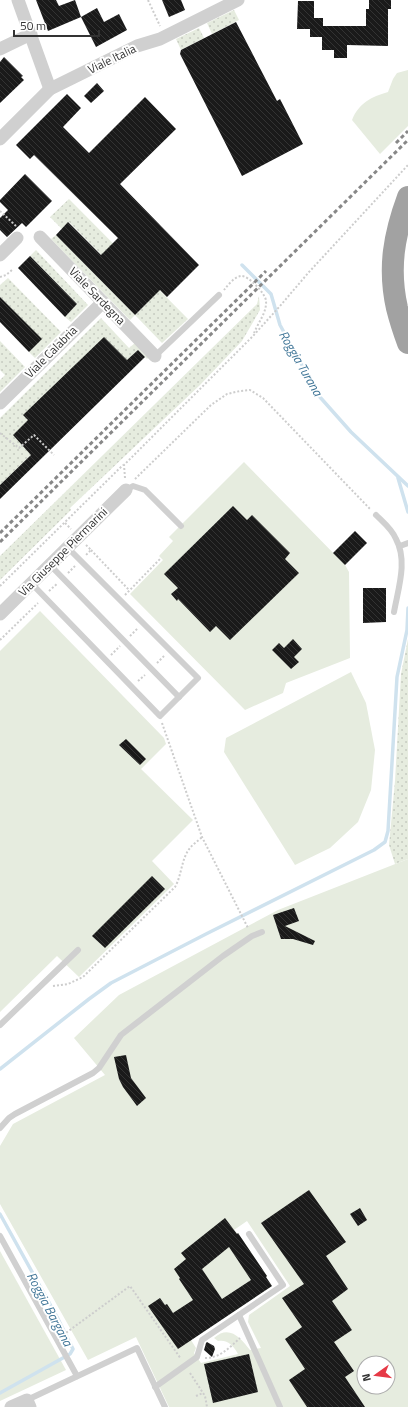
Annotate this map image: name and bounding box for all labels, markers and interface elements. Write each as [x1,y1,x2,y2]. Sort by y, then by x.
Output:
scale bar [14,12,99,38]
text: 50 m [20,16,46,35]
street label: Viale Italia [84,39,139,78]
street label: Viale Sardegna [65,262,130,329]
street label: Viale Calabria [20,321,81,382]
water label: Roggia Turana [274,326,329,401]
street label: Via Giuseppe Piermarini [14,503,112,601]
water label: Roggia Bargana [22,1268,79,1351]
north arrow [356,1355,396,1395]
text: N [358,1372,375,1383]

